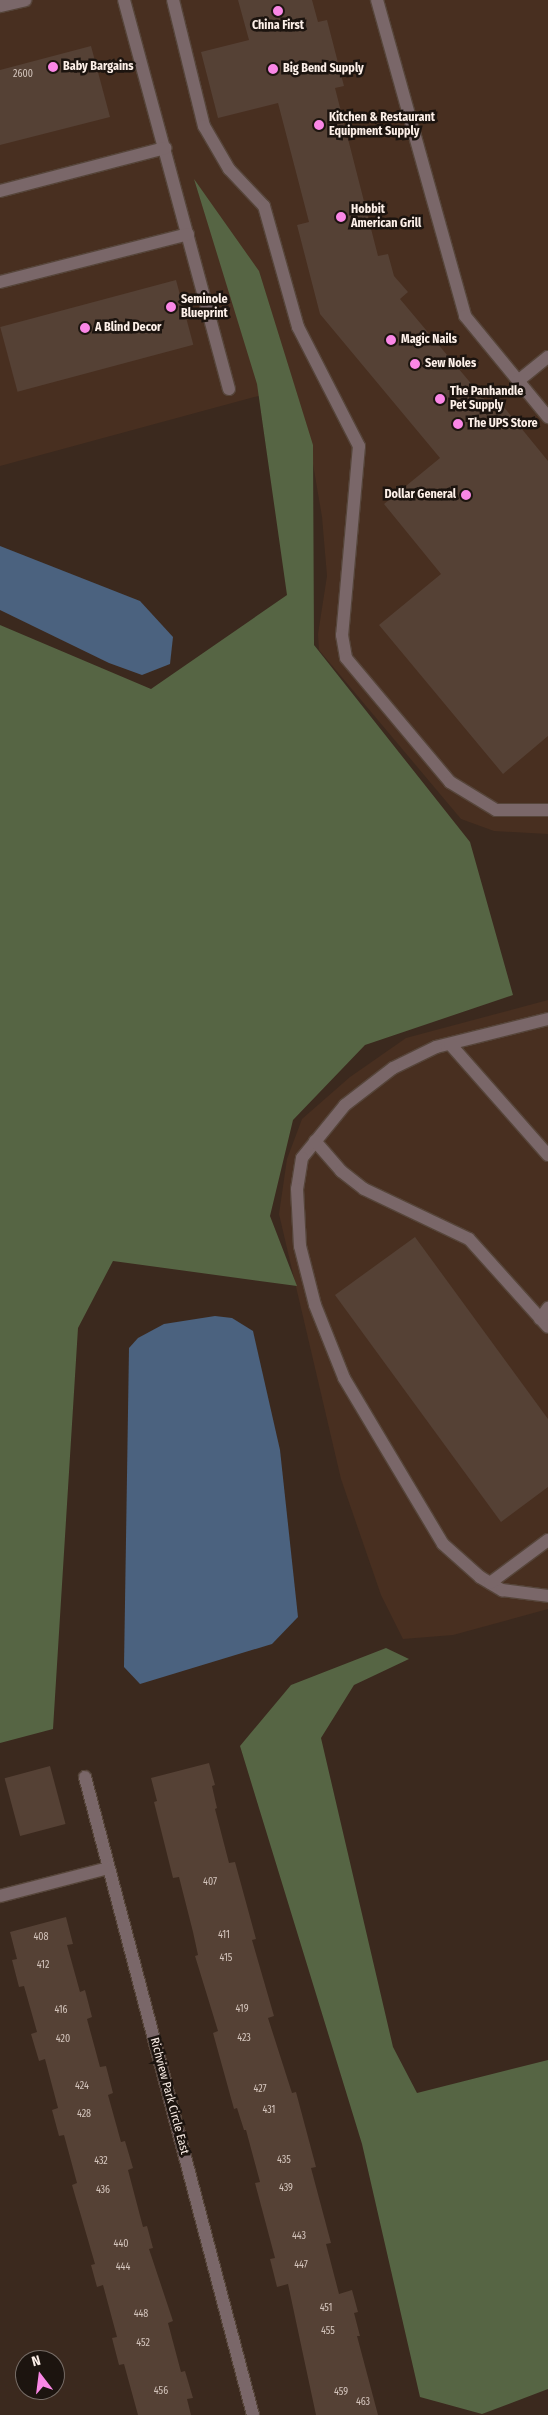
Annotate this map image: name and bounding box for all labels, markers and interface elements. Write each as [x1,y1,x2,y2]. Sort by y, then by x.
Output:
marker: China First [272,5,284,17]
place label: China First [252,19,304,33]
place label: Baby Bargains [63,60,134,74]
marker: Baby Bargains [47,61,59,73]
place label: Big Bend Supply [283,62,364,76]
marker: Big Bend Supply [267,63,279,75]
house number: 2600 [13,69,33,81]
place label: Kitchen & Restaurant Equipment Supply [329,111,435,139]
marker: Kitchen & Restaurant Equipment Supply [313,119,325,131]
place label: Hobbit American Grill [351,203,421,231]
marker: Hobbit American Grill [335,211,347,223]
place label: Seminole Blueprint [181,293,228,321]
marker: Seminole Blueprint [165,301,177,313]
place label: A Blind Decor [95,321,161,335]
marker: A Blind Decor [79,322,91,334]
place label: Magic Nails [401,333,457,347]
marker: Magic Nails [385,334,397,346]
place label: Sew Noles [425,357,476,371]
marker: Sew Noles [409,358,421,370]
place label: The Panhandle Pet Supply [450,385,523,413]
marker: The Panhandle Pet Supply [434,393,446,405]
place label: The UPS Store [468,417,538,431]
marker: The UPS Store [452,418,464,430]
place label: Dollar General [384,488,456,502]
marker: Dollar General [460,489,472,501]
house number: 407 [203,1877,217,1889]
house number: 411 [218,1930,230,1942]
house number: 408 [33,1932,49,1944]
house number: 415 [220,1953,232,1965]
house number: 412 [37,1960,49,1972]
house number: 419 [235,2004,249,2016]
house number: 416 [54,2005,68,2017]
house number: 423 [237,2033,251,2045]
house number: 420 [56,2034,70,2046]
street label: Richview Park Circle East [146,2036,192,2156]
house number: 424 [75,2081,89,2093]
house number: 427 [253,2084,267,2096]
house number: 431 [263,2105,275,2117]
house number: 428 [77,2109,91,2121]
house number: 435 [277,2155,291,2167]
house number: 432 [94,2156,108,2168]
house number: 439 [279,2183,293,2195]
house number: 436 [96,2185,110,2197]
house number: 443 [292,2231,306,2243]
house number: 440 [114,2239,128,2251]
house number: 447 [294,2260,308,2272]
house number: 444 [116,2262,130,2274]
house number: 451 [320,2303,332,2315]
house number: 448 [134,2309,148,2321]
house number: 455 [321,2326,335,2338]
house number: 452 [136,2338,150,2350]
north arrow [15,2350,65,2400]
text: N [30,2352,42,2370]
house number: 456 [154,2386,168,2398]
house number: 459 [334,2387,348,2399]
house number: 463 [356,2397,370,2409]

